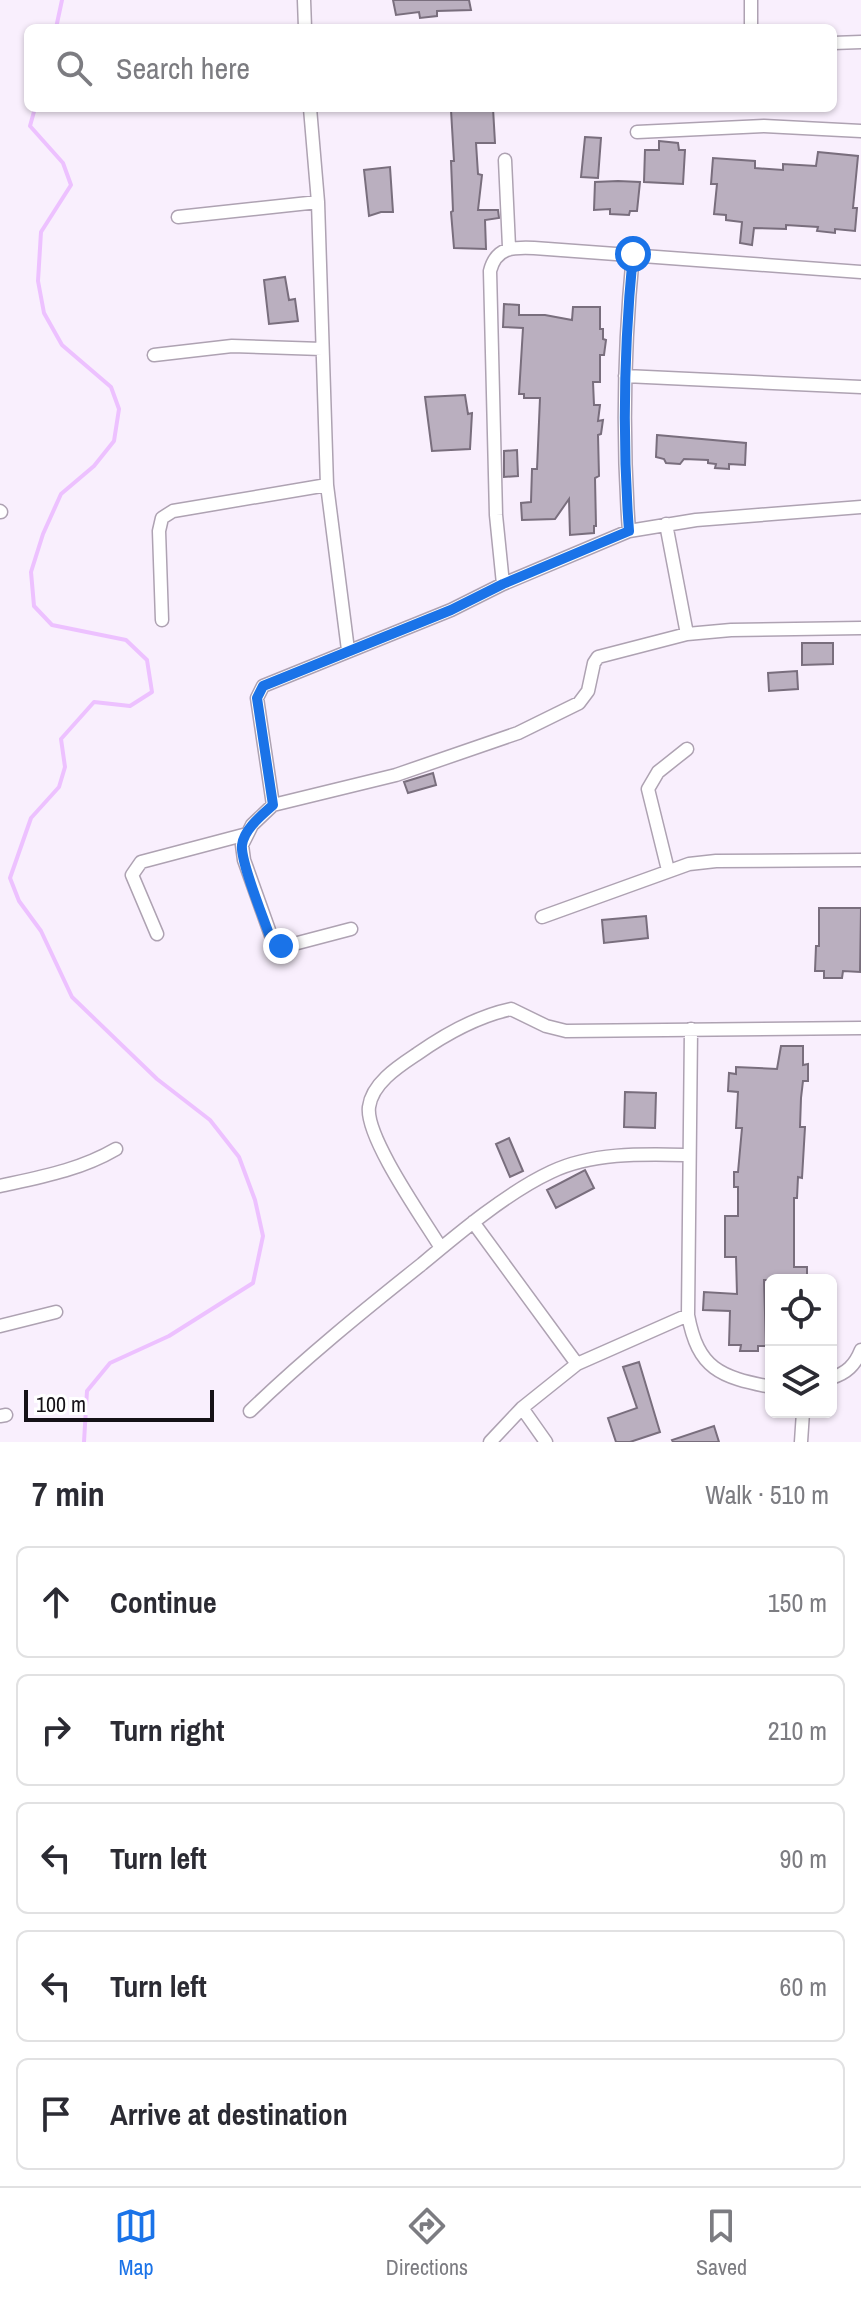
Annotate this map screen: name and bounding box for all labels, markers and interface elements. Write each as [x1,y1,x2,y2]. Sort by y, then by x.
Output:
search box [24,24,837,112]
icon: search [52,46,96,90]
text: Search here [116,48,250,88]
route start [615,236,651,272]
route end [263,928,299,964]
map controls [765,1274,837,1418]
button: locate [765,1274,837,1346]
button: layers [765,1346,837,1418]
scale bar [24,1386,214,1422]
text: 100 m [36,1389,86,1419]
text: 7 min [32,1471,105,1517]
text: Walk · 510 m [705,1477,829,1512]
icon: ahead [34,1580,78,1624]
text: Continue [110,1582,217,1622]
text: 150 m [768,1585,827,1620]
icon: right [34,1708,78,1752]
text: Turn right [110,1710,224,1750]
text: 210 m [768,1713,827,1748]
icon: left [34,1836,78,1880]
text: Turn left [110,1838,207,1878]
text: 90 m [780,1841,827,1876]
icon: left [34,1964,78,2008]
text: Turn left [110,1966,207,2006]
text: 60 m [780,1969,827,2004]
icon: arrive [34,2092,78,2136]
text: Arrive at destination [110,2094,348,2134]
tab: Map [114,2204,158,2282]
tab: Directions [386,2204,468,2282]
tab: Saved [696,2204,747,2282]

